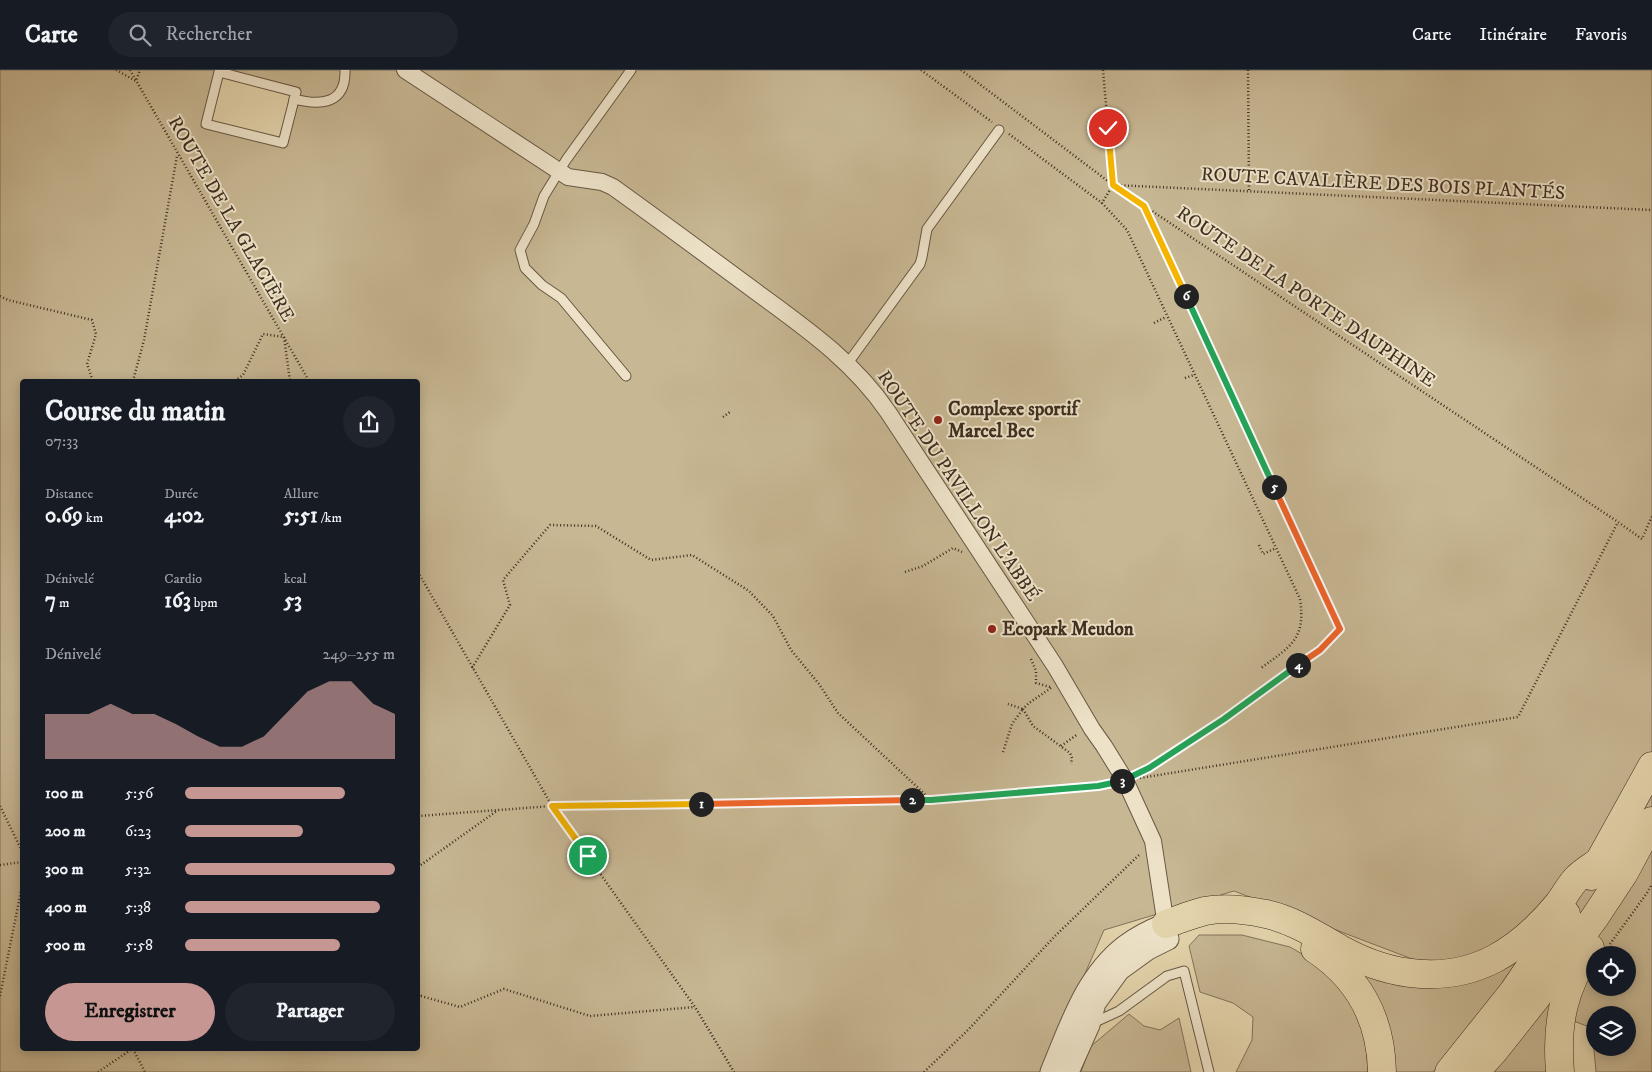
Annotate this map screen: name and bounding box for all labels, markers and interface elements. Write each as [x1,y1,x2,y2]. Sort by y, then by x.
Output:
search box [108,12,458,57]
text: Carte [25,20,78,50]
icon: search [126,21,154,49]
text: Rechercher [166,23,252,46]
text: Carte [1412,24,1452,46]
text: Itinéraire [1480,24,1547,46]
text: Favoris [1575,24,1627,46]
pin [1087,107,1129,149]
street label: ROUTE DE LA GLACIÈRE [163,112,300,326]
icon: check [1094,114,1122,142]
street label: ROUTE CAVALIÈRE DES BOIS PLANTÉS [1200,162,1566,205]
street label: ROUTE DE LA PORTE DAUPHINE [1172,202,1440,392]
pin: 6 [1174,284,1198,308]
text: 6 [1183,287,1190,305]
street label: ROUTE DU PAVILLON L'ABBÉ [872,366,1045,606]
text: Course du matin [45,394,225,429]
button: share [343,396,395,448]
place label: Complexe sportif Marcel Bec [948,398,1081,443]
marker: Complexe sportif Marcel Bec [932,414,944,426]
text: 07:33 [45,431,78,451]
pin: 5 [1262,474,1286,500]
text: 5 [1271,478,1278,496]
text: Distance [45,485,93,503]
text: Durée [164,485,198,503]
text: Allure [284,485,319,503]
text: 0.69 [45,503,83,529]
text: 4:02 [164,503,204,529]
text: 5:51 [284,503,318,529]
text: km [83,509,103,527]
text: /km [318,509,342,527]
text: Dénivelé [45,570,94,588]
text: Cardio [164,570,202,588]
text: kcal [284,570,307,588]
text: 7 [45,588,56,614]
text: 163 [164,588,191,614]
text: 53 [284,588,302,614]
text: m [56,594,70,612]
text: bpm [191,594,218,612]
place label: Ecopark Meudon [1002,618,1135,641]
marker: Ecopark Meudon [986,623,998,635]
text: Dénivelé [45,644,101,664]
text: 249–255 m [322,644,395,664]
pin: 4 [1286,652,1310,678]
text: 4 [1294,656,1303,674]
pin: 3 [1110,768,1134,794]
text: 3 [1120,772,1125,790]
text: 100 m [45,783,84,803]
text: 5:56 [125,783,153,803]
pin: 2 [900,788,924,812]
text: 2 [909,791,916,809]
pin: 1 [688,792,714,816]
text: 1 [699,795,704,813]
text: 200 m [45,821,86,841]
text: 6:23 [125,821,151,841]
pin [567,835,609,877]
icon: arrive [574,842,602,870]
text: 300 m [45,859,84,879]
text: 5:32 [125,859,151,879]
text: 400 m [45,897,87,917]
text: 5:38 [125,897,151,917]
text: 500 m [45,935,86,955]
text: 5:58 [125,935,153,955]
map controls [1586,946,1636,1056]
button: locate [1586,946,1636,996]
button: Enregistrer [45,983,215,1041]
button: Partager [225,983,395,1041]
button: layers [1586,1006,1636,1056]

